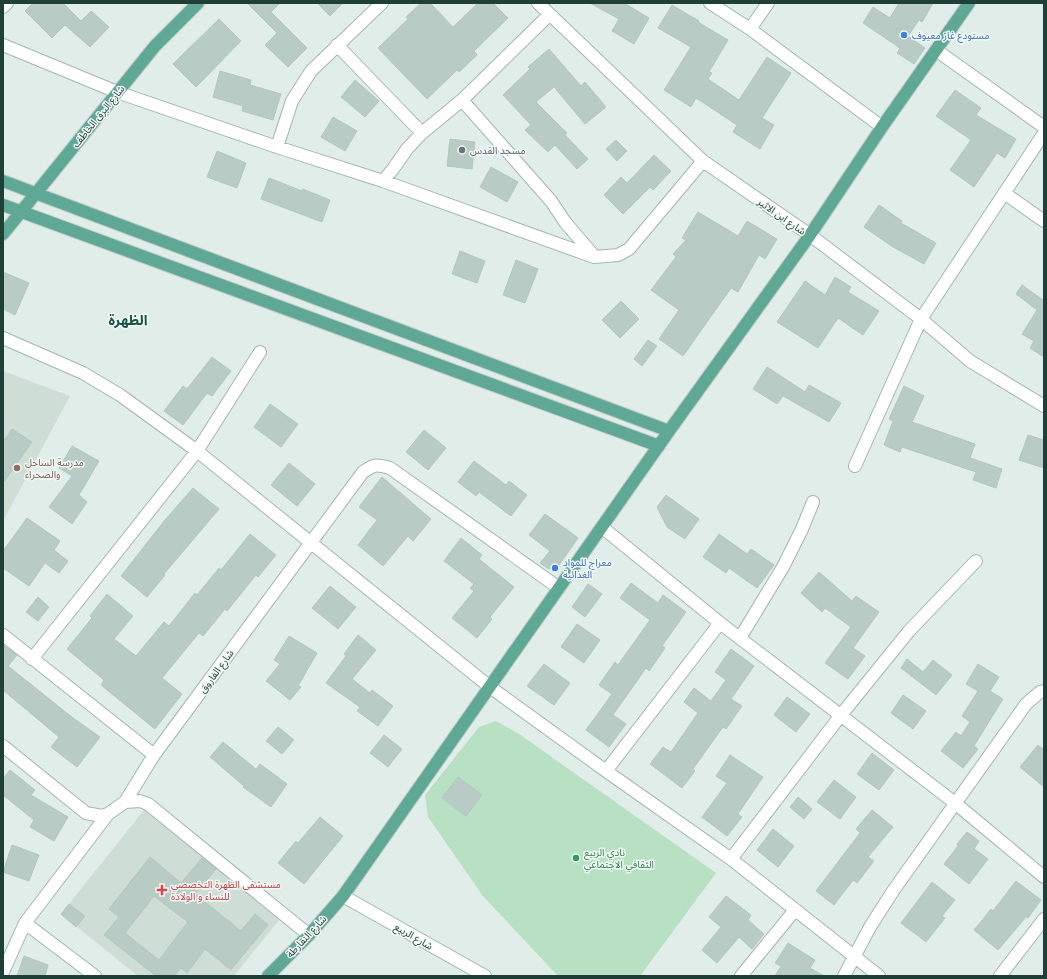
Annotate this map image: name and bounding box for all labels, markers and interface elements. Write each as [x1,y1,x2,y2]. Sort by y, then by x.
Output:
place label: مستودع غاز معيوف [912,28,990,43]
marker: مستودع غاز معيوف [899,30,909,40]
street label: شارع البرق الخاطف [68,82,128,151]
place label: مسجد القدس [470,143,525,157]
marker: مسجد القدس [457,145,467,155]
street label: شارع ابن الاثير [754,194,809,239]
district label: الظهرة [109,310,148,329]
place label: مدرسة الساحل والصحراء [25,455,84,481]
marker: مدرسة الساحل والصحراء [12,463,22,473]
place label: معراج للمواد الغذائية [563,555,612,581]
marker: معراج للمواد الغذائية [550,563,560,573]
street label: شارع الفاروق [195,646,237,696]
place label: نادي الربيع الثقافي الاجتماعي [584,845,654,872]
marker: نادي الربيع الثقافي الاجتماعي [571,853,581,863]
place label: مستشفى الظهرة التخصصي للنساء و الولادة [171,877,281,903]
marker: مستشفى الظهرة التخصصي للنساء و الولادة [156,884,168,896]
street label: شارع النقارطة [283,912,330,961]
street label: شارع الربيع [392,919,436,954]

